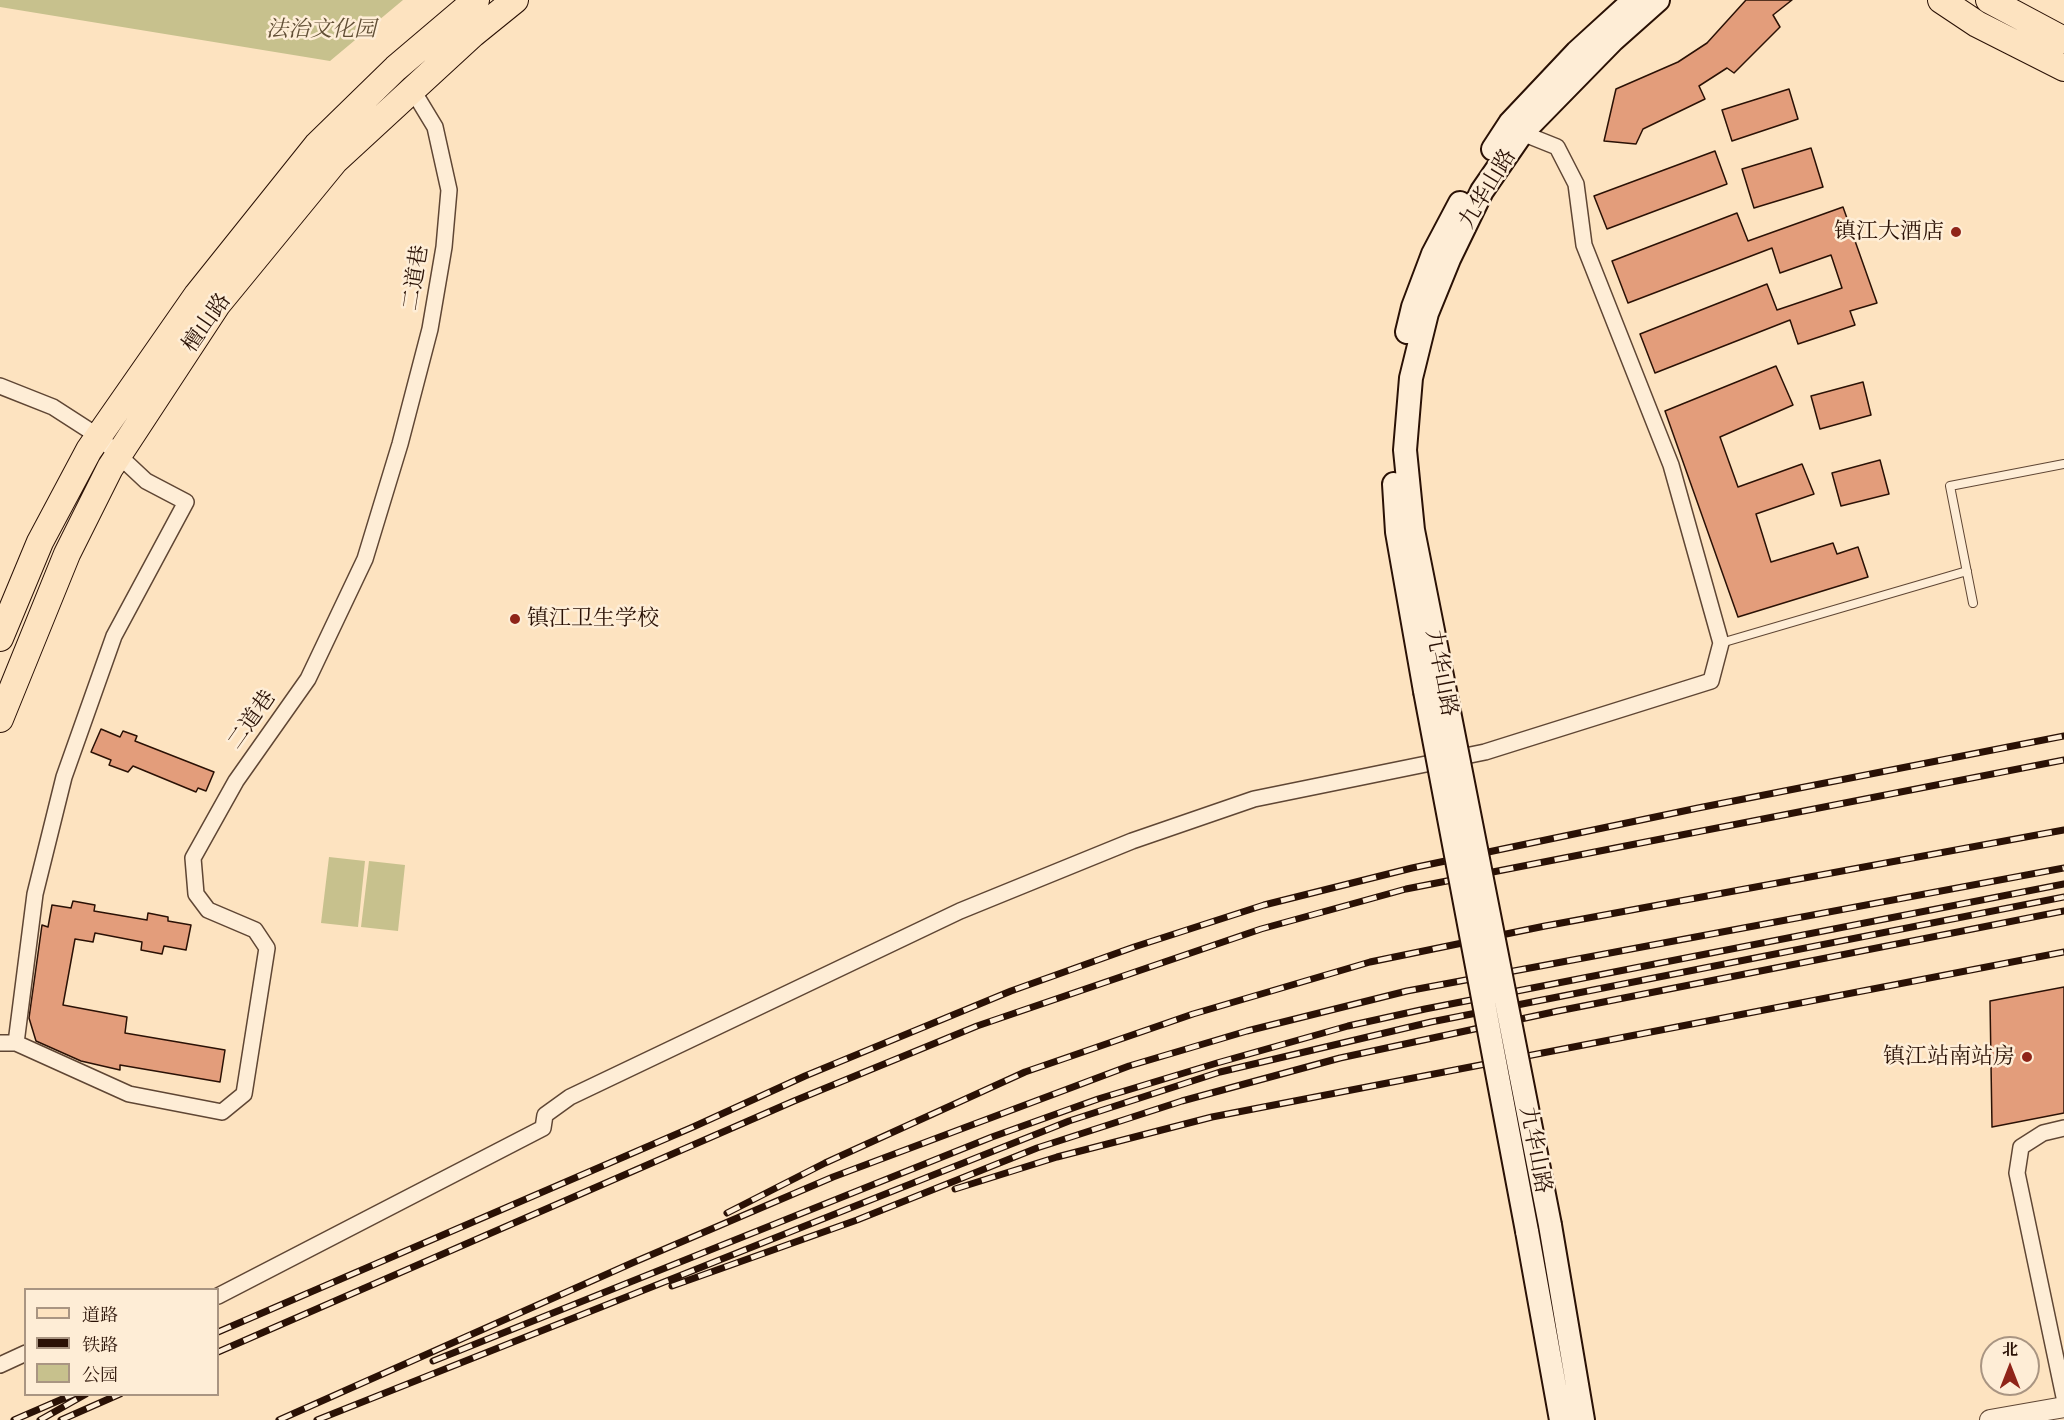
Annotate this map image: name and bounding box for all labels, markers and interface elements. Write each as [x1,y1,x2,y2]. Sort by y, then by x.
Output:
park label: 法治文化园 [266,17,376,43]
street label: 九华山路 [1454,144,1522,234]
place label: 镇江大酒店 [1834,219,1944,245]
marker: 镇江大酒店 [1949,225,1963,239]
street label: 二道巷 [398,243,434,313]
street label: 檀山路 [177,288,237,358]
place label: 镇江卫生学校 [527,606,659,632]
marker: 镇江卫生学校 [508,612,522,626]
street label: 九华山路 [1420,627,1462,719]
street label: 二道巷 [222,685,282,755]
place label: 镇江站南站房 [1883,1044,2015,1070]
marker: 镇江站南站房 [2020,1050,2034,1064]
street label: 九华山路 [1514,1104,1556,1196]
legend [24,1288,219,1396]
text: 道路 [82,1303,118,1326]
text: 铁路 [82,1333,118,1356]
north arrow [1980,1336,2040,1396]
text: 北 [2002,1339,2018,1360]
text: 公园 [82,1363,118,1386]

